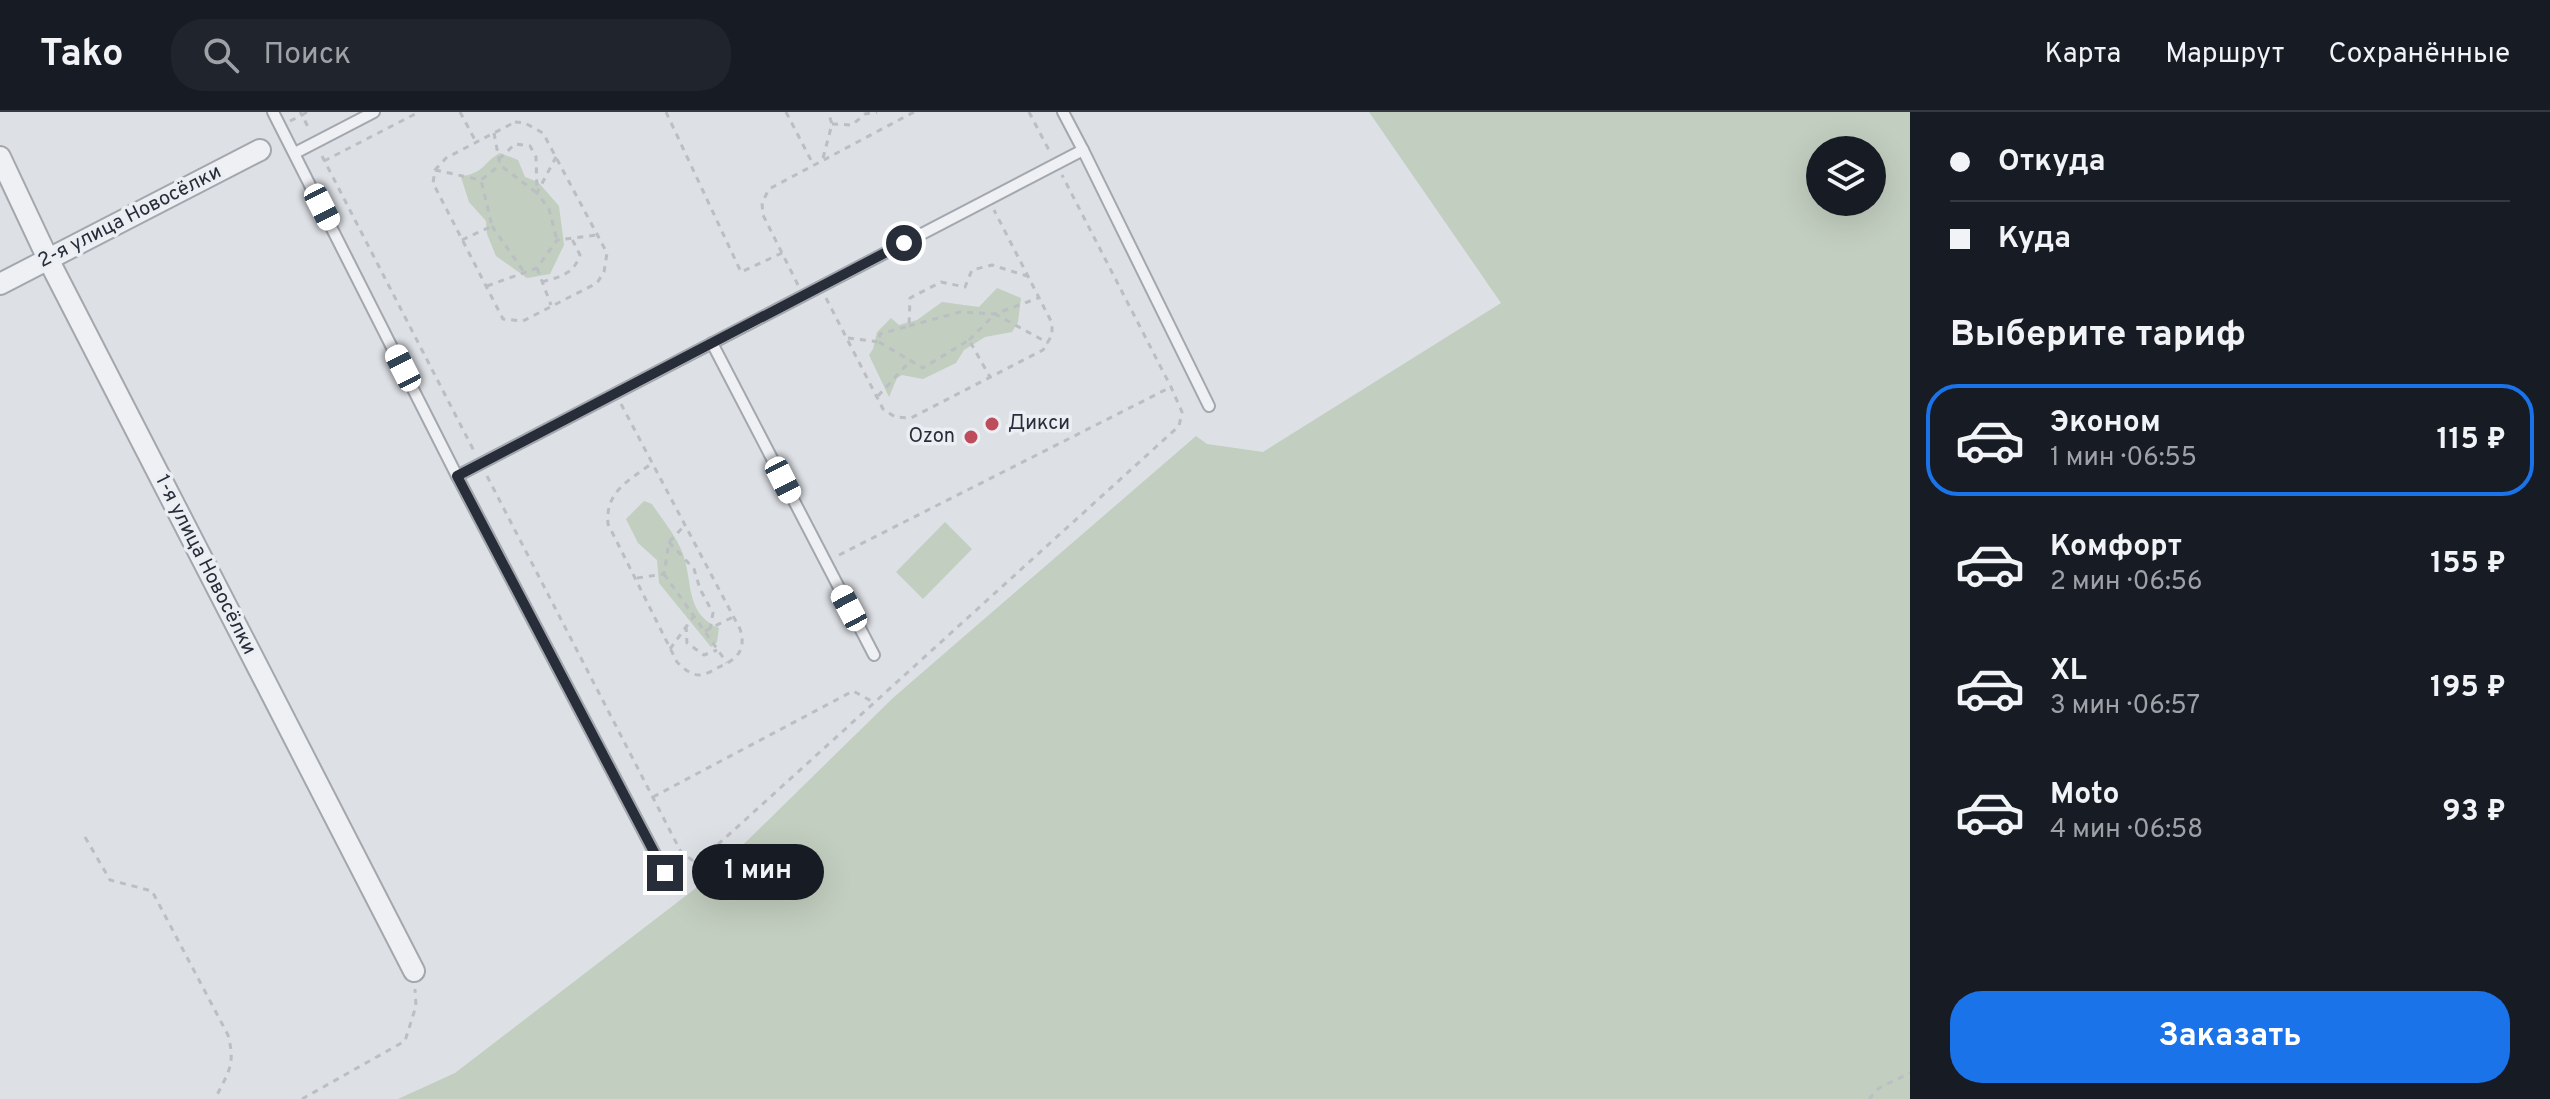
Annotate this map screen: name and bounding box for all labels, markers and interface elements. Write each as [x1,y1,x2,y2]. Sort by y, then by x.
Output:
search box [171,19,731,91]
text: Tako [40,31,123,80]
icon: search [199,33,243,77]
text: Поиск [263,37,351,74]
text: Карта [2045,37,2121,73]
text: Маршрут [2165,37,2284,73]
text: Сохранённые [2328,37,2510,73]
map controls [1806,136,1886,216]
button: layers [1806,136,1886,216]
text: Откуда [1998,144,2106,181]
street label: 2-я улица Новосёлки [34,159,226,275]
car [300,180,344,234]
text: Куда [1998,221,2071,258]
route start [886,225,922,261]
text: Выберите тариф [1950,313,2246,359]
car [381,341,425,395]
icon: car [1954,404,2026,476]
text: Эконом [2050,405,2161,442]
place label: Дикси [1008,411,1070,437]
marker: Дикси [983,415,1001,433]
text: 115 ₽ [2436,422,2506,459]
place label: Ozon [909,424,955,450]
marker: Ozon [962,428,980,446]
text: 1 мин · 06:55 [2050,442,2197,475]
car [761,453,805,507]
street label: 1-я улица Новосёлки [148,471,262,659]
icon: car [1954,528,2026,600]
text: Комфорт [2050,529,2182,566]
text: 155 ₽ [2430,546,2506,583]
text: 2 мин · 06:56 [2050,566,2203,599]
car [827,581,871,635]
icon: car [1954,652,2026,724]
text: XL [2050,653,2087,690]
text: 195 ₽ [2430,670,2506,707]
text: 3 мин · 06:57 [2050,690,2200,723]
icon: car [1954,776,2026,848]
text: Moto [2050,777,2120,814]
text: 93 ₽ [2442,794,2506,831]
text: 4 мин · 06:58 [2050,814,2203,847]
callout: 1 мин [693,845,825,901]
route end [647,855,683,891]
text: 1 мин [724,855,792,888]
button: Заказать [1950,991,2510,1083]

